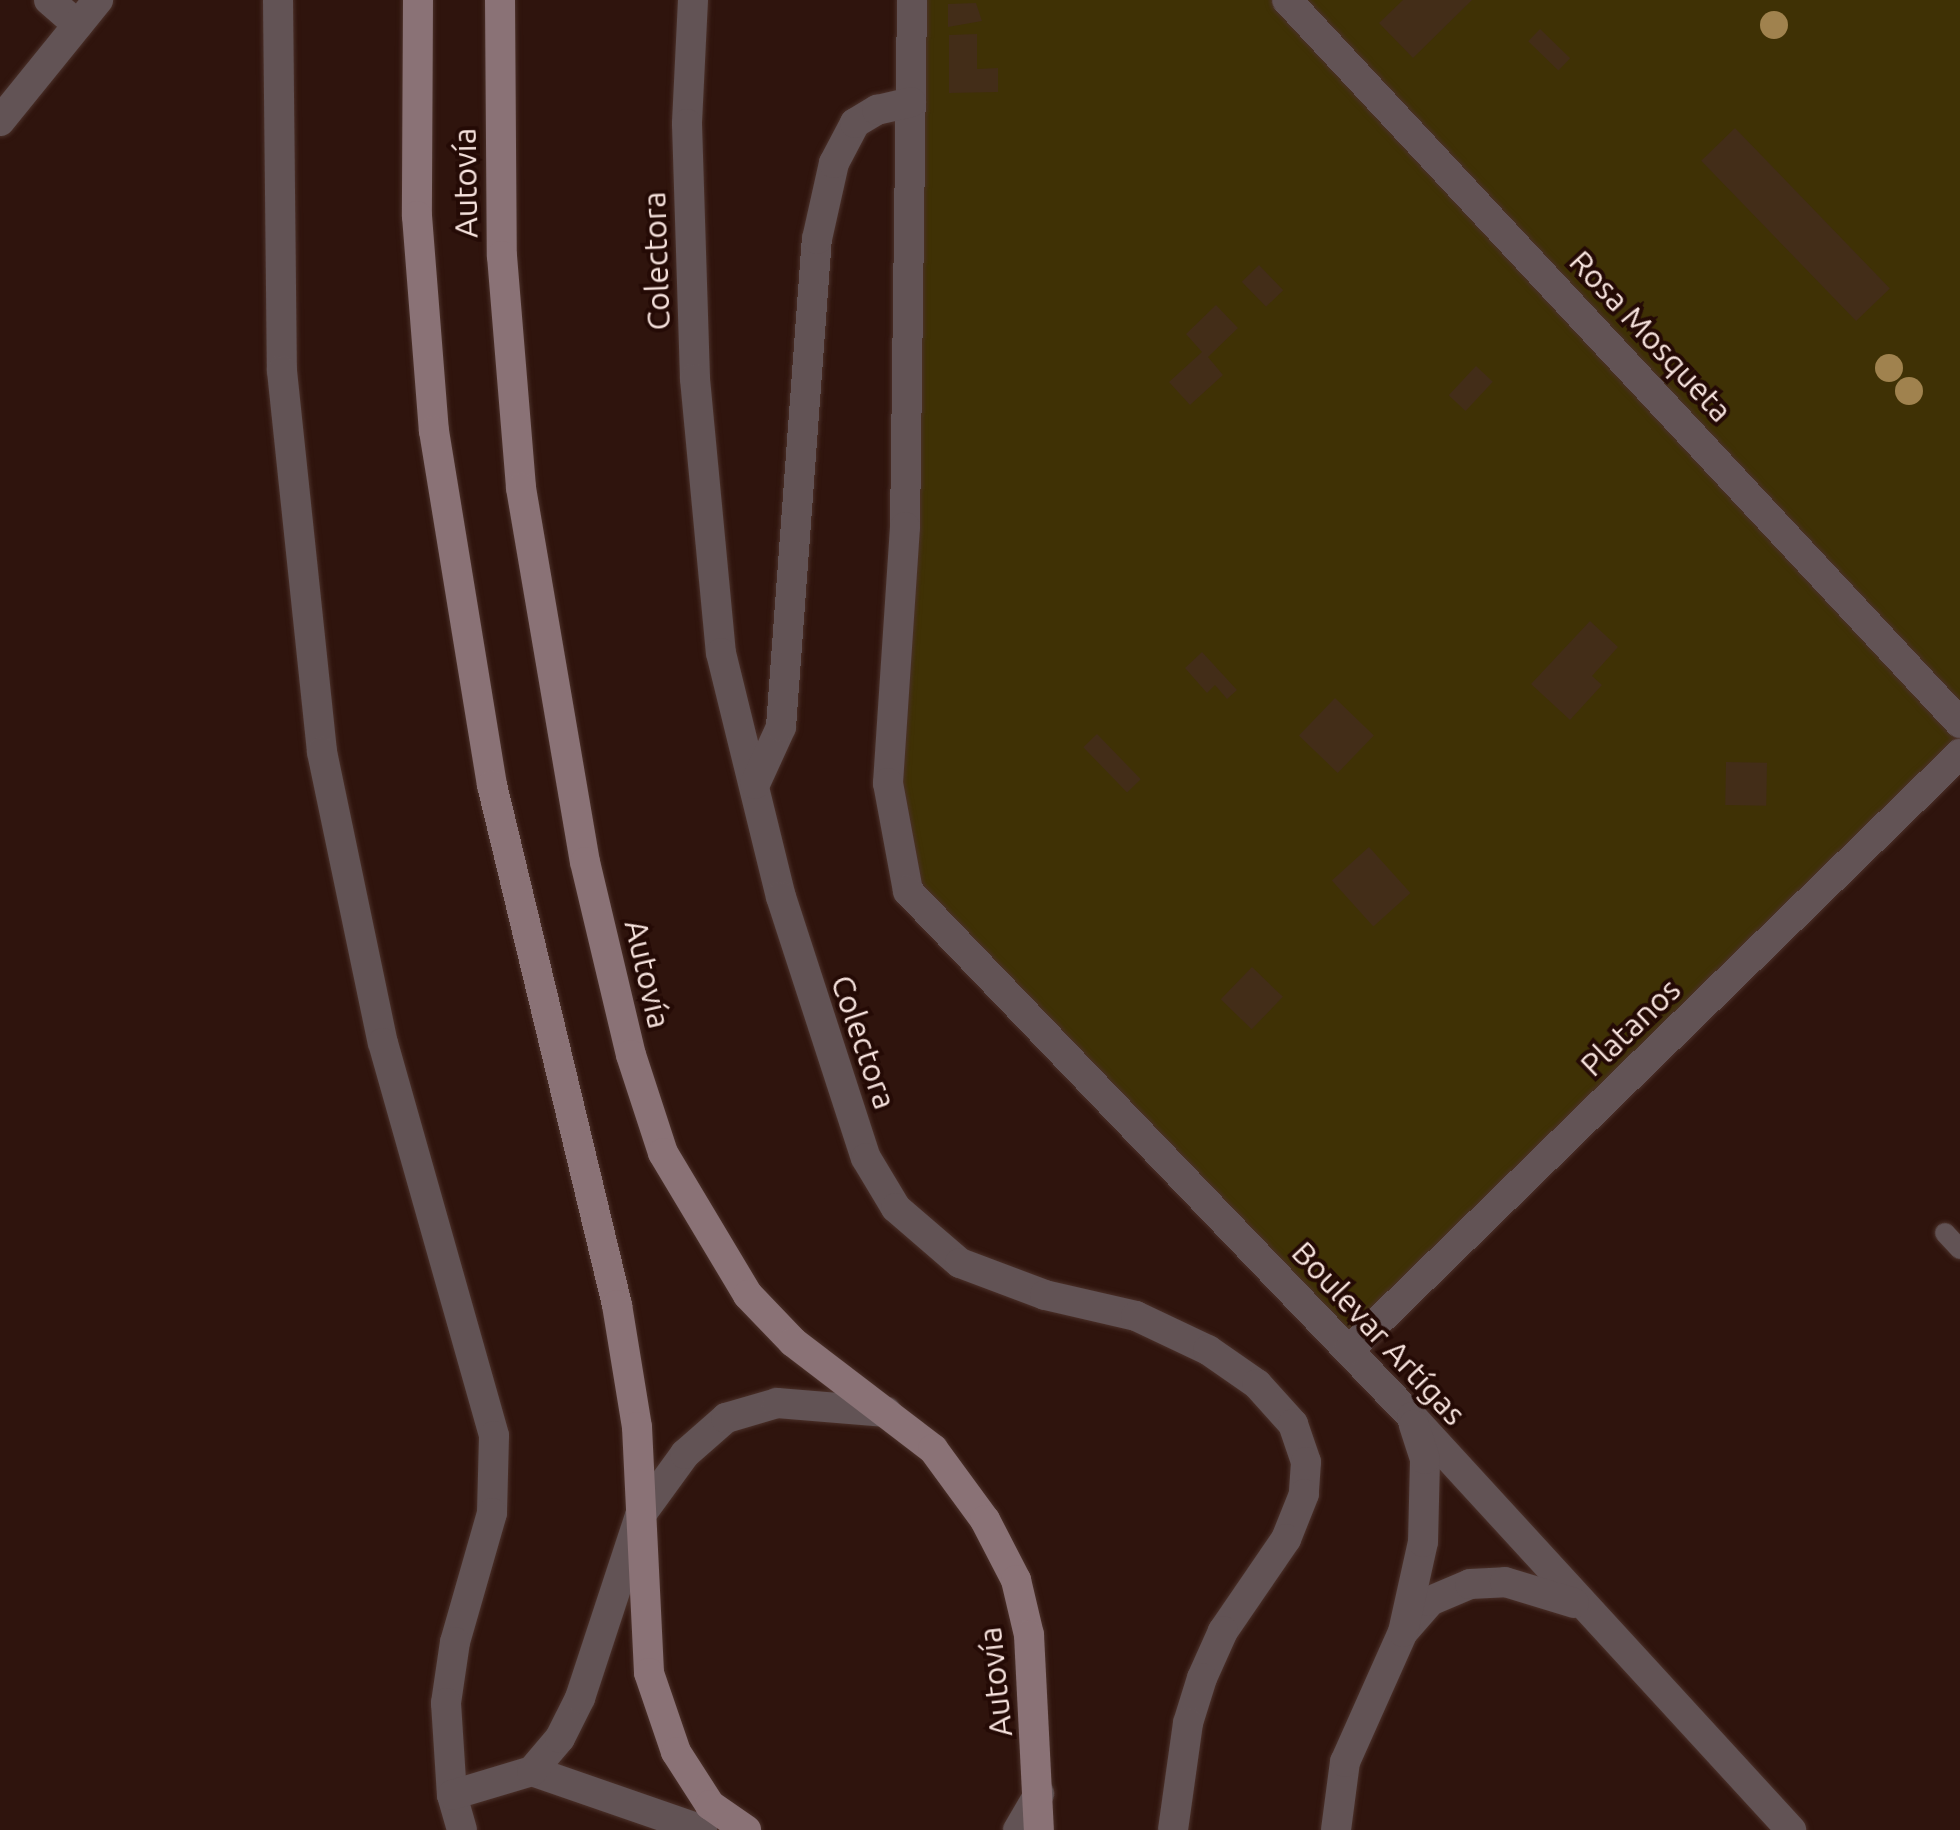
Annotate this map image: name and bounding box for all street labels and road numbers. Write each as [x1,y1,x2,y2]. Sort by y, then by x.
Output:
street label: Autovía [445,128,485,238]
street label: Colectora [634,191,678,331]
street label: Rosa Mosqueta [1562,242,1740,430]
street label: Autovía [617,916,679,1032]
street label: Colectora [823,970,905,1114]
street label: Platanos [1572,970,1688,1084]
street label: Boulevar Artígas [1284,1233,1474,1433]
street label: Autovía [970,1625,1020,1739]

